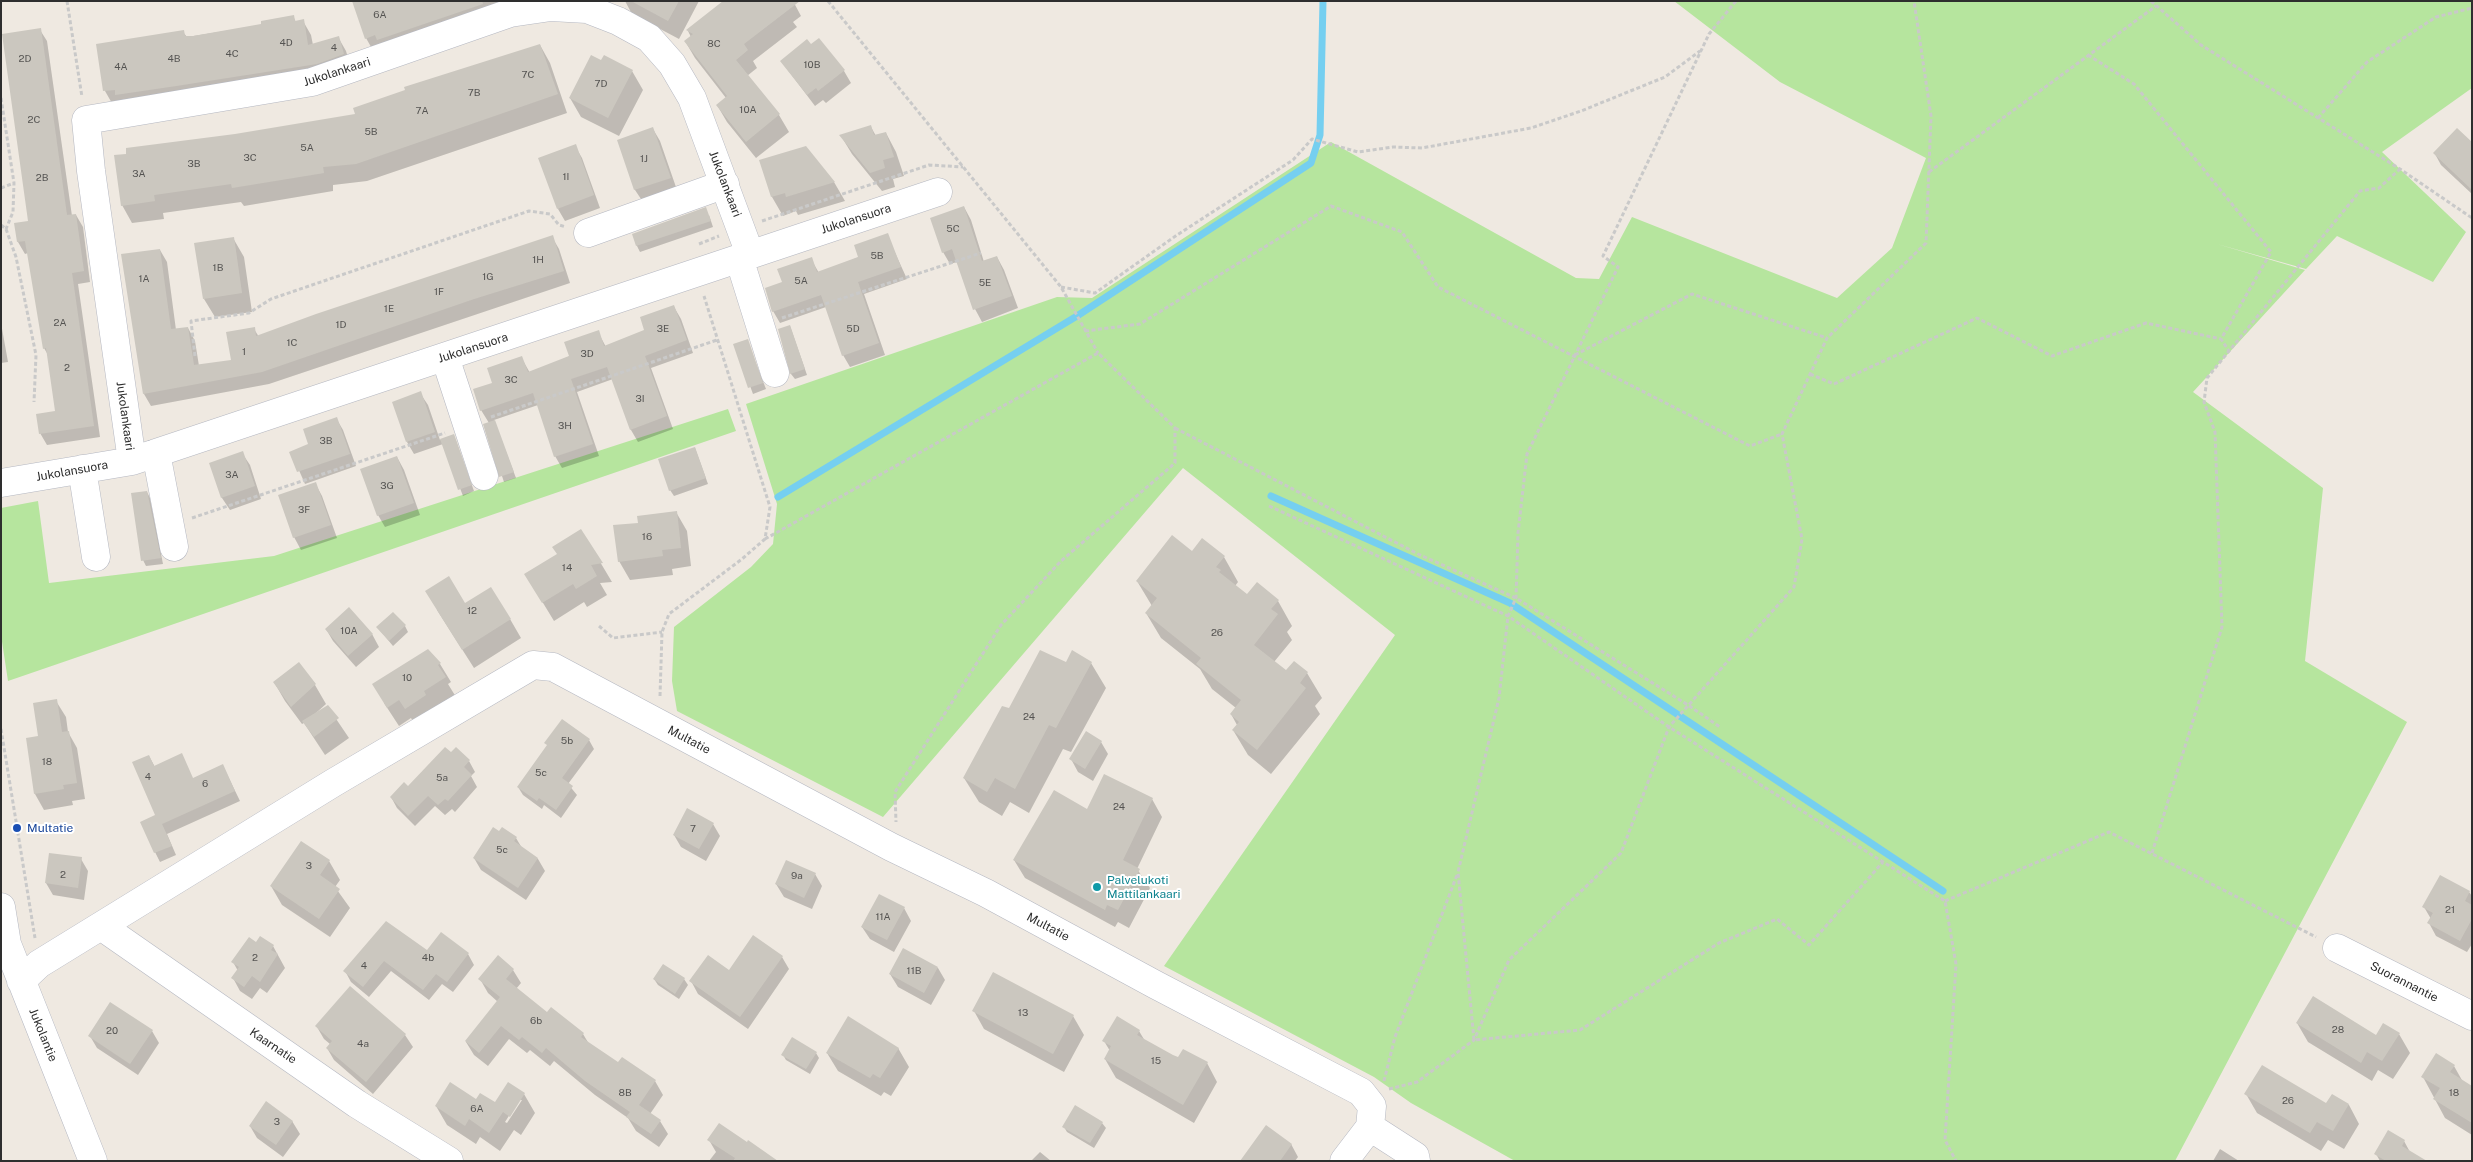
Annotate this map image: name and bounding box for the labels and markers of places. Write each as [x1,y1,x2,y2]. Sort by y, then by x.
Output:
place label: Multatie [27,821,73,835]
marker: Multatie [11,822,23,834]
place label: Palvelukoti Mattilankaari [1107,873,1180,901]
marker: Palvelukoti Mattilankaari [1091,881,1103,893]

